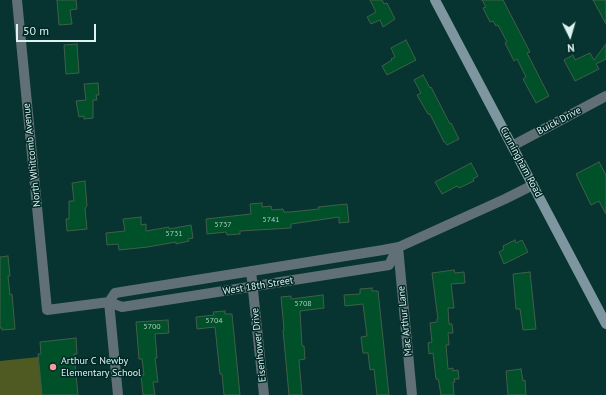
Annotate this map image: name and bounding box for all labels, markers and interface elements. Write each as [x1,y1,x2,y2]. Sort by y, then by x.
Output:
scale bar [18,16,98,42]
north arrow [550,16,590,56]
text: 50 m [23,23,49,38]
text: N [567,41,575,55]
street label: North Whitcomb Avenue [21,103,43,207]
street label: Buick Drive [535,104,583,138]
street label: Cunningham Road [497,125,545,199]
house number: 5741 [262,215,280,225]
house number: 5737 [214,220,232,230]
house number: 5731 [165,229,183,239]
street label: West 18th Street [222,275,294,297]
street label: Mac Arthur Lane [395,285,415,357]
house number: 5708 [294,299,312,309]
street label: Eisenhower Drive [249,307,269,383]
house number: 5704 [205,316,223,326]
house number: 5700 [143,322,161,332]
place label: Arthur C Newby Elementary School [61,355,141,378]
marker: Arthur C Newby Elementary School [48,362,58,372]

